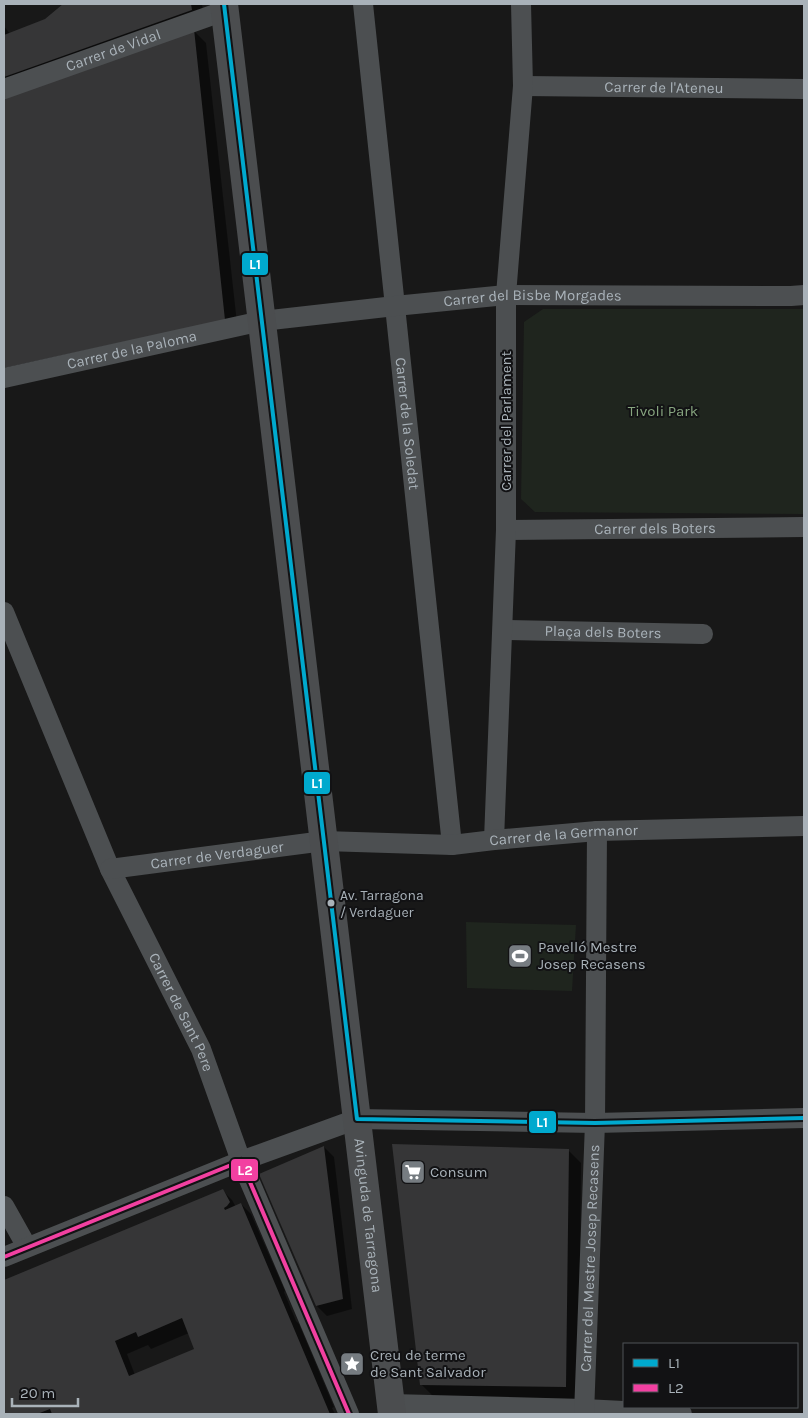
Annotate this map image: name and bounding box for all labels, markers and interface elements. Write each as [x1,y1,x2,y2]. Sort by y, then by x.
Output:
street label: Carrer de Vidal [63,25,163,75]
street label: Carrer de l'Ateneu [604,78,724,97]
line badge: L1 [241,252,269,276]
text: L1 [249,256,261,273]
street label: Carrer del Bisbe Morgades [443,286,622,310]
street label: Carrer de la Paloma [65,327,199,373]
street label: Carrer del Parlament [497,351,515,491]
street label: Carrer de la Soledat [391,356,423,491]
park label: Tivoli Park [628,402,698,420]
street label: Carrer dels Boters [594,519,716,538]
street label: Plaça dels Boters [544,622,662,642]
line badge: L1 [303,771,331,795]
text: L1 [311,775,323,792]
street label: Carrer de la Germanor [488,821,639,849]
street label: Carrer de Verdaguer [149,837,285,873]
place label: Av. Tarragona / Verdaguer [340,887,424,921]
marker: Av. Tarragona / Verdaguer [326,898,336,908]
place label: Pavelló Mestre Josep Recasens [538,938,646,973]
sports icon: Pavelló Mestre Josep Recasens [507,943,533,969]
street label: Carrer de Sant Pere [145,950,217,1074]
line badge: L1 [528,1110,557,1134]
text: L1 [536,1114,548,1131]
street label: Avinguda de Tarragona [350,1137,386,1294]
street label: Carrer del Mestre Josep Recasens [577,1144,603,1372]
line badge: L2 [230,1158,259,1182]
supermarket icon: Consum [400,1159,426,1185]
text: L2 [237,1162,253,1179]
place label: Consum [430,1163,487,1181]
legend [623,1343,798,1408]
place label: Creu de terme de Sant Salvador [370,1346,486,1381]
place icon: Creu de terme de Sant Salvador [339,1351,365,1377]
text: L1 [668,1354,680,1372]
scale bar [12,1376,79,1408]
text: L2 [668,1379,684,1397]
text: 20 m [20,1384,55,1402]

